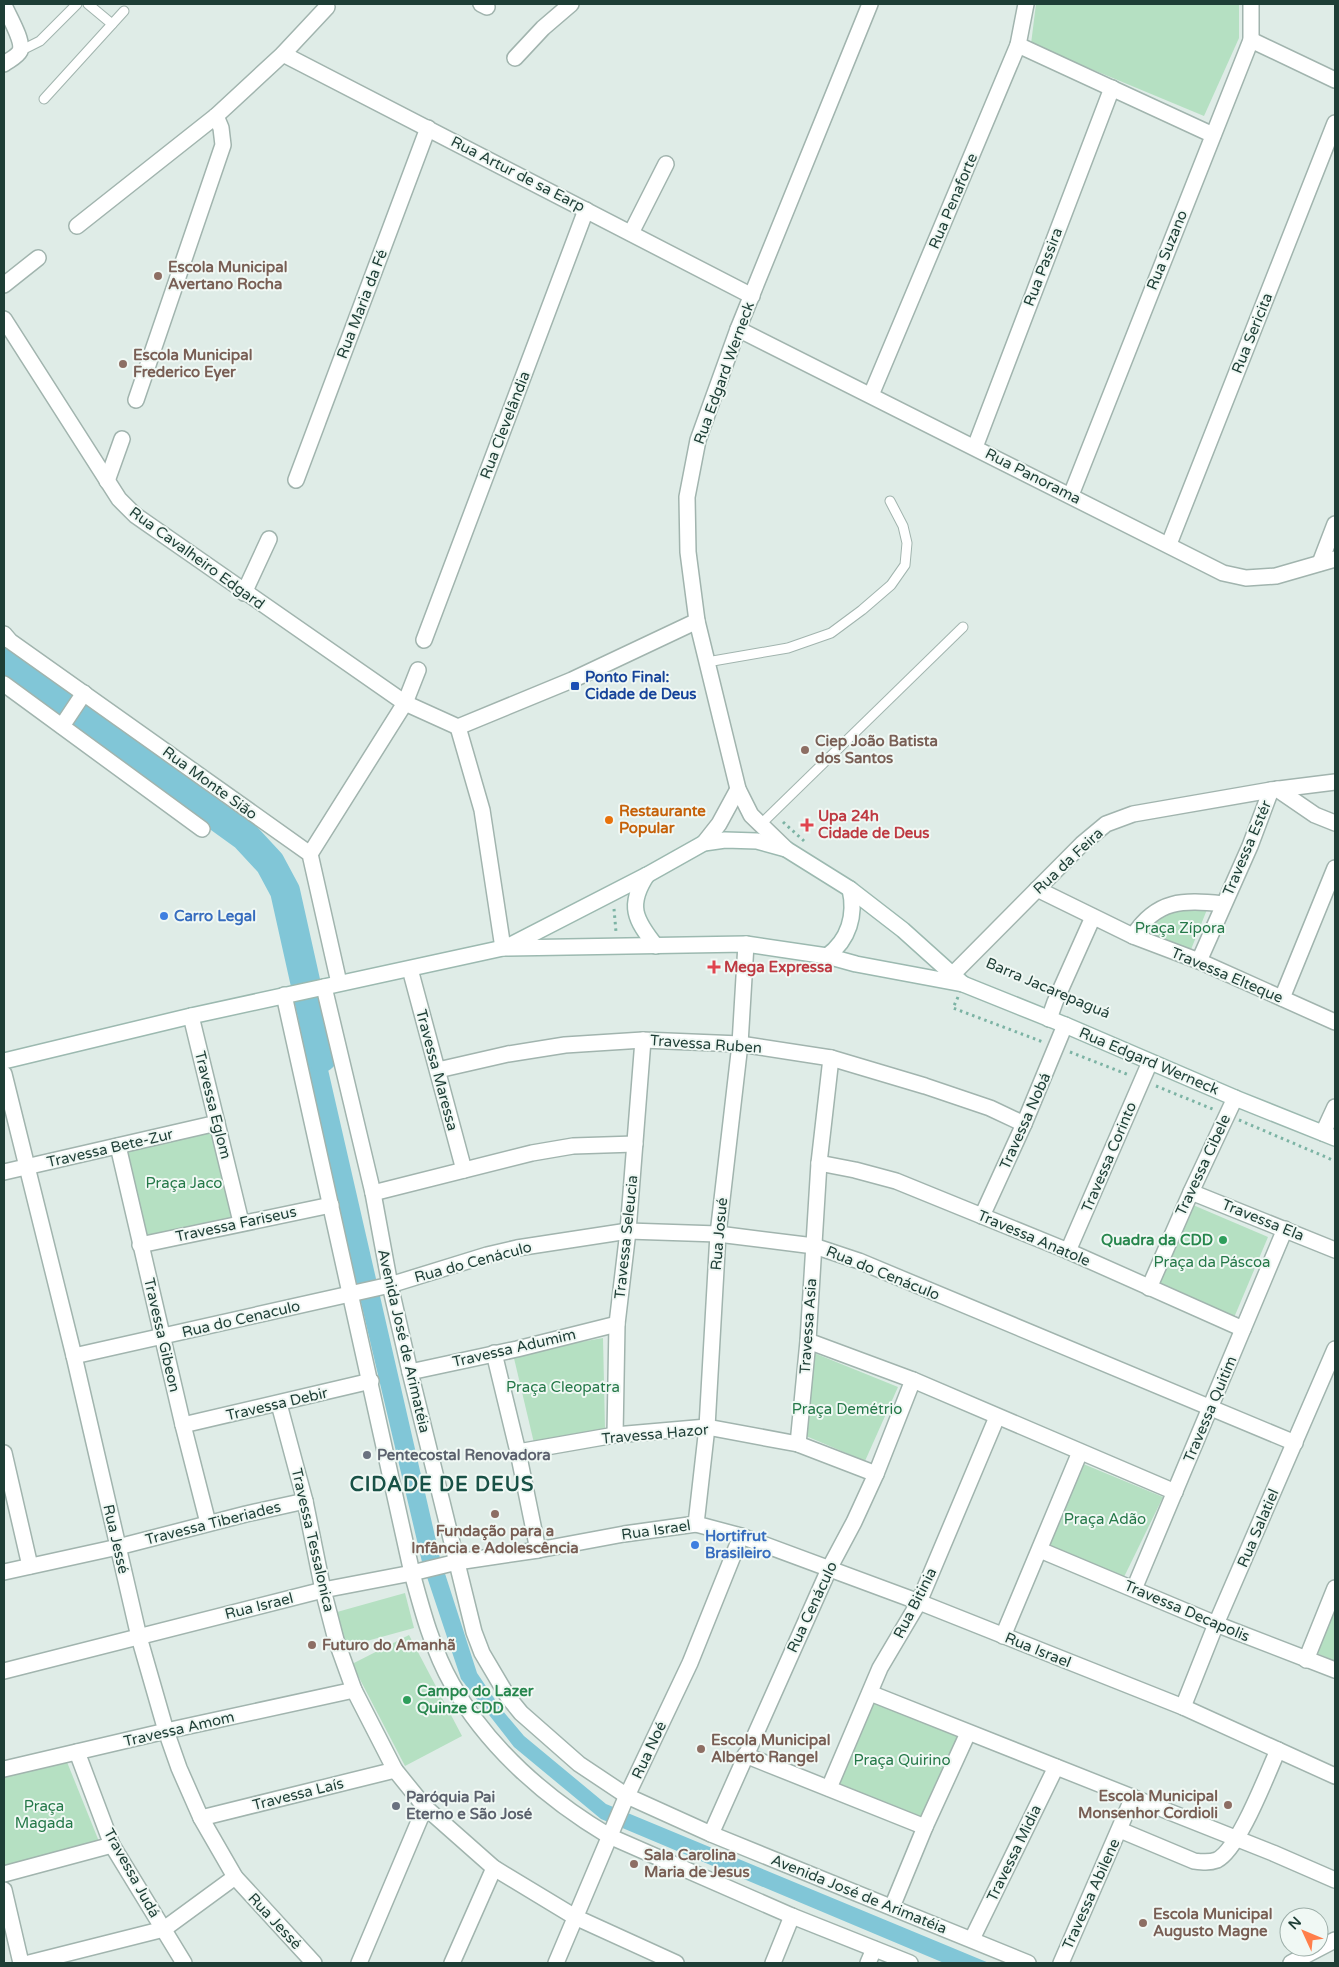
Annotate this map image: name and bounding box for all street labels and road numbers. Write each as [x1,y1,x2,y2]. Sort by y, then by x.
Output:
street label: Rua Artur de sa Earp [448,132,588,216]
street label: Rua Penaforte [925,150,981,252]
street label: Rua Suzano [1143,207,1191,293]
street label: Rua Passira [1020,225,1066,309]
street label: Rua Maria da Fé [333,247,391,361]
street label: Rua Sericita [1228,290,1276,376]
street label: Rua Edgard Werneck [690,299,758,447]
street label: Rua Clevelândia [476,369,534,481]
street label: Rua Panorama [982,444,1084,508]
street label: Rua Cavalheiro Edgard [126,503,268,613]
street label: Rua Monte Sião [159,743,261,823]
street label: Travessa Estér [1219,797,1275,898]
street label: Rua da Feira [1029,824,1107,898]
street label: Travessa Elteque [1168,943,1286,1007]
street label: Barra Jacarepaguá [983,954,1113,1022]
street label: Travessa Maressa [412,1007,462,1133]
street label: Rua Edgard Werneck [1076,1023,1222,1099]
street label: Travessa Ruben [649,1031,763,1057]
street label: Travessa Eglom [191,1049,235,1161]
street label: Travessa Nobá [996,1070,1054,1172]
street label: Travessa Corinto [1078,1099,1140,1215]
street label: Travessa Cibele [1172,1111,1234,1219]
street label: Travessa Bete-Zur [45,1125,175,1171]
street label: Travessa Seleucia [611,1174,641,1300]
street label: Travessa Ela [1219,1195,1307,1245]
street label: Rua Josué [707,1197,731,1271]
street label: Travessa Fariseus [174,1202,298,1246]
street label: Travessa Anatole [975,1206,1093,1270]
street label: Rua do Cenáculo [412,1238,534,1286]
street label: Rua do Cenáculo [824,1242,942,1304]
street label: Avenida José de Arimatéia [374,1247,434,1435]
street label: Travessa Gibeon [140,1276,184,1394]
street label: Travessa Asia [796,1278,820,1374]
street label: Rua do Cenaculo [180,1297,302,1341]
street label: Travessa Adumim [450,1325,578,1371]
street label: Travessa Quitim [1180,1353,1240,1465]
street label: Travessa Debir [224,1384,330,1424]
street label: Travessa Hazor [601,1420,710,1448]
street label: Travessa Tessalonica [288,1466,338,1614]
street label: Rua Salatiel [1233,1486,1283,1570]
street label: Travessa Tiberiades [143,1497,283,1549]
street label: Rua Jessé [99,1503,133,1575]
street label: Rua Israel [620,1516,692,1544]
street label: Rua Cenáculo [783,1559,841,1655]
street label: Rua Bitinia [890,1565,940,1641]
street label: Travessa Decapolis [1122,1576,1252,1646]
street label: Rua Israel [223,1589,295,1623]
street label: Rua Israel [1002,1629,1074,1671]
street label: Travessa Amom [122,1708,236,1750]
street label: Rua Noé [628,1718,670,1782]
street label: Travessa Laís [251,1774,345,1814]
street label: Travessa Midia [983,1802,1045,1904]
street label: Travessa Judá [100,1825,164,1921]
street label: Travessa Abilene [1058,1836,1124,1952]
street label: Avenida José de Arimatéia [768,1850,950,1938]
street label: Rua Jessé [244,1889,306,1953]

